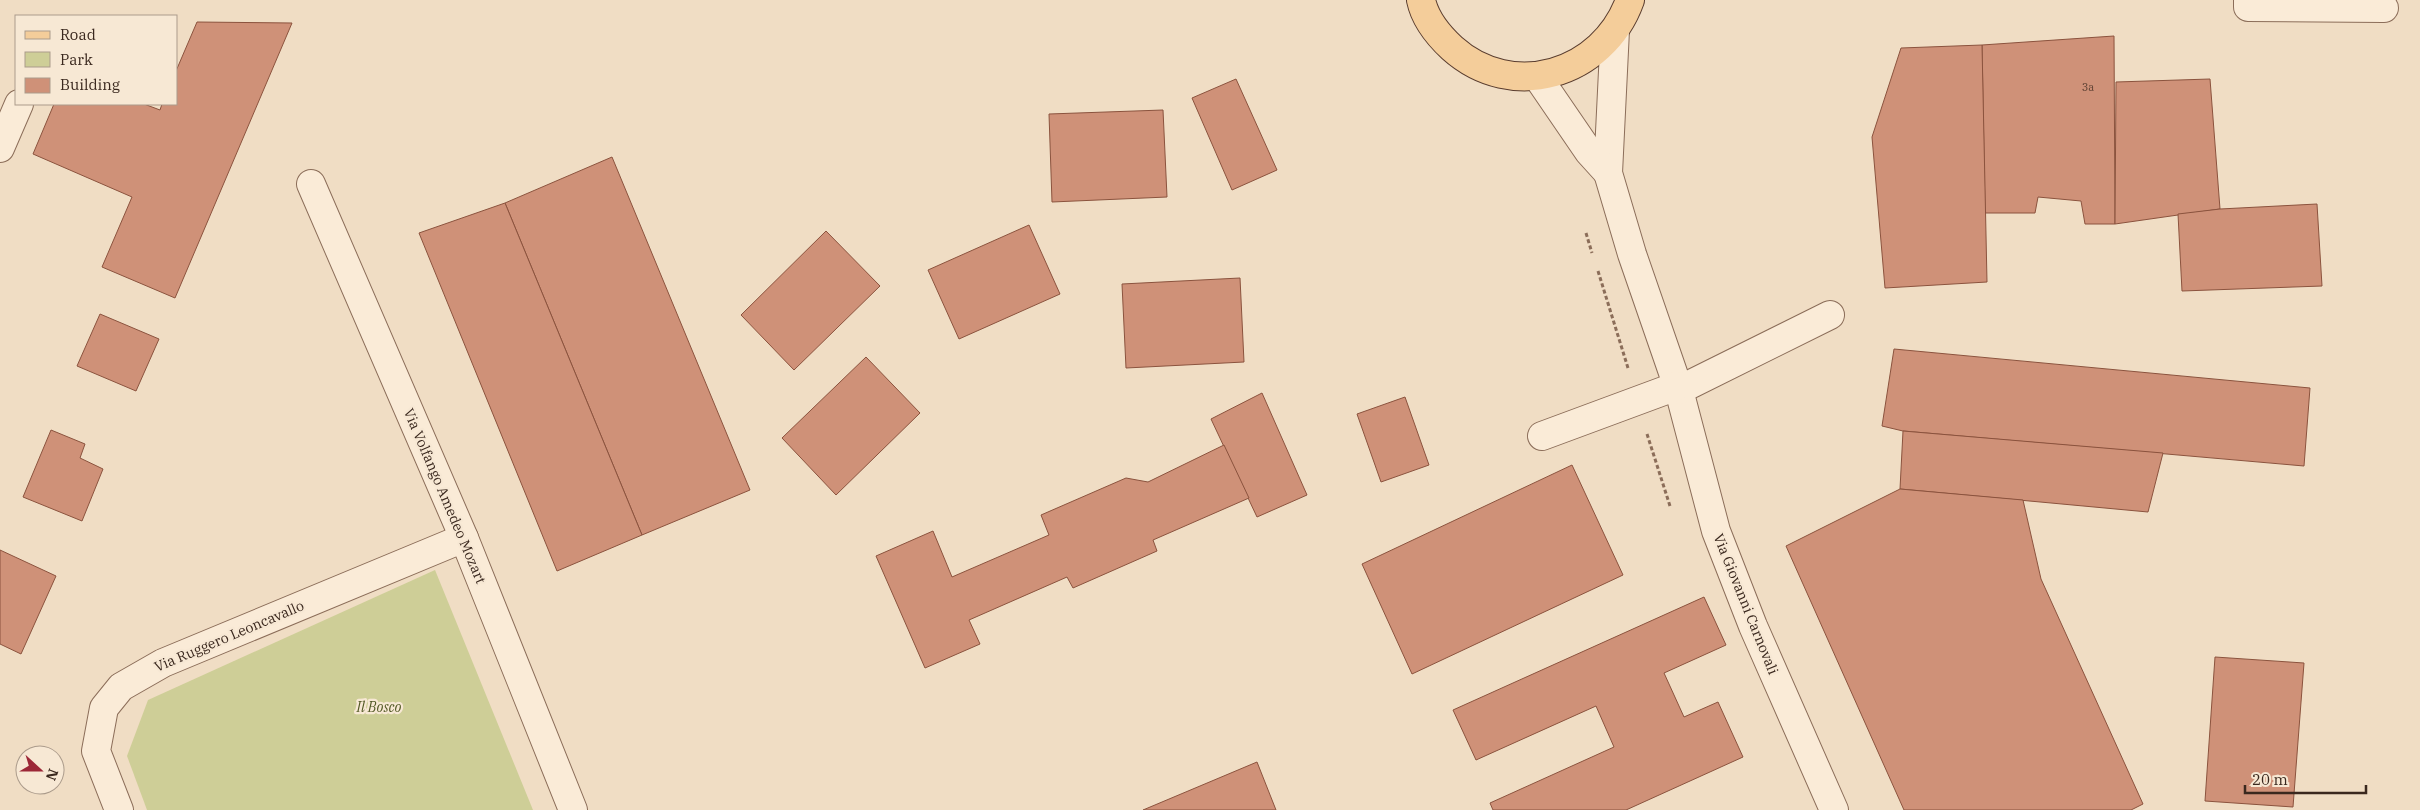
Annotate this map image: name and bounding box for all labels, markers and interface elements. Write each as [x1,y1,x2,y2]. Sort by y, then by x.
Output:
legend [15,15,178,105]
text: Road [60,25,96,44]
text: Park [60,50,93,69]
text: Building [60,75,120,94]
house number: 3a [2082,80,2094,94]
street label: Via Volfango Amedeo Mozart [400,406,490,586]
street label: Via Giovanni Carnovali [1710,531,1782,677]
street label: Via Ruggero Leoncavallo [151,596,307,676]
park label: Il Bosco [356,698,401,716]
north arrow [15,745,65,795]
scale bar [2245,762,2366,794]
text: N [42,766,63,783]
text: 20 m [2252,770,2288,789]

